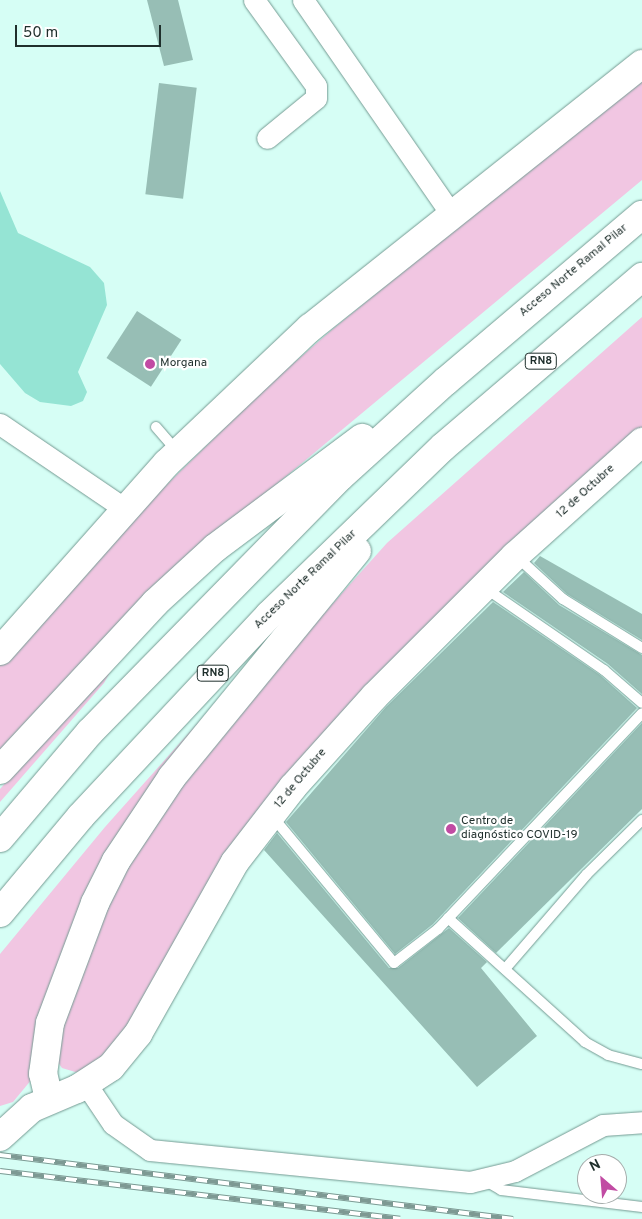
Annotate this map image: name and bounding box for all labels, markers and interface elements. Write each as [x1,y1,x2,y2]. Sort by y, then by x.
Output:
scale bar [18,15,164,47]
text: 50 m [23,24,58,43]
street label: Acceso Norte Ramal Pilar [517,221,631,321]
road number: RN8 [525,352,557,370]
place label: Morgana [160,357,207,371]
marker: Morgana [144,358,156,370]
street label: 12 de Octubre [554,462,618,522]
street label: Acceso Norte Ramal Pilar [252,527,360,633]
road number: RN8 [197,664,229,681]
street label: 12 de Octubre [272,746,330,812]
place label: Centro de diagnóstico COVID-19 [461,815,578,843]
marker: Centro de diagnóstico COVID-19 [445,823,457,835]
north arrow [577,1154,627,1204]
text: N [587,1156,604,1176]

